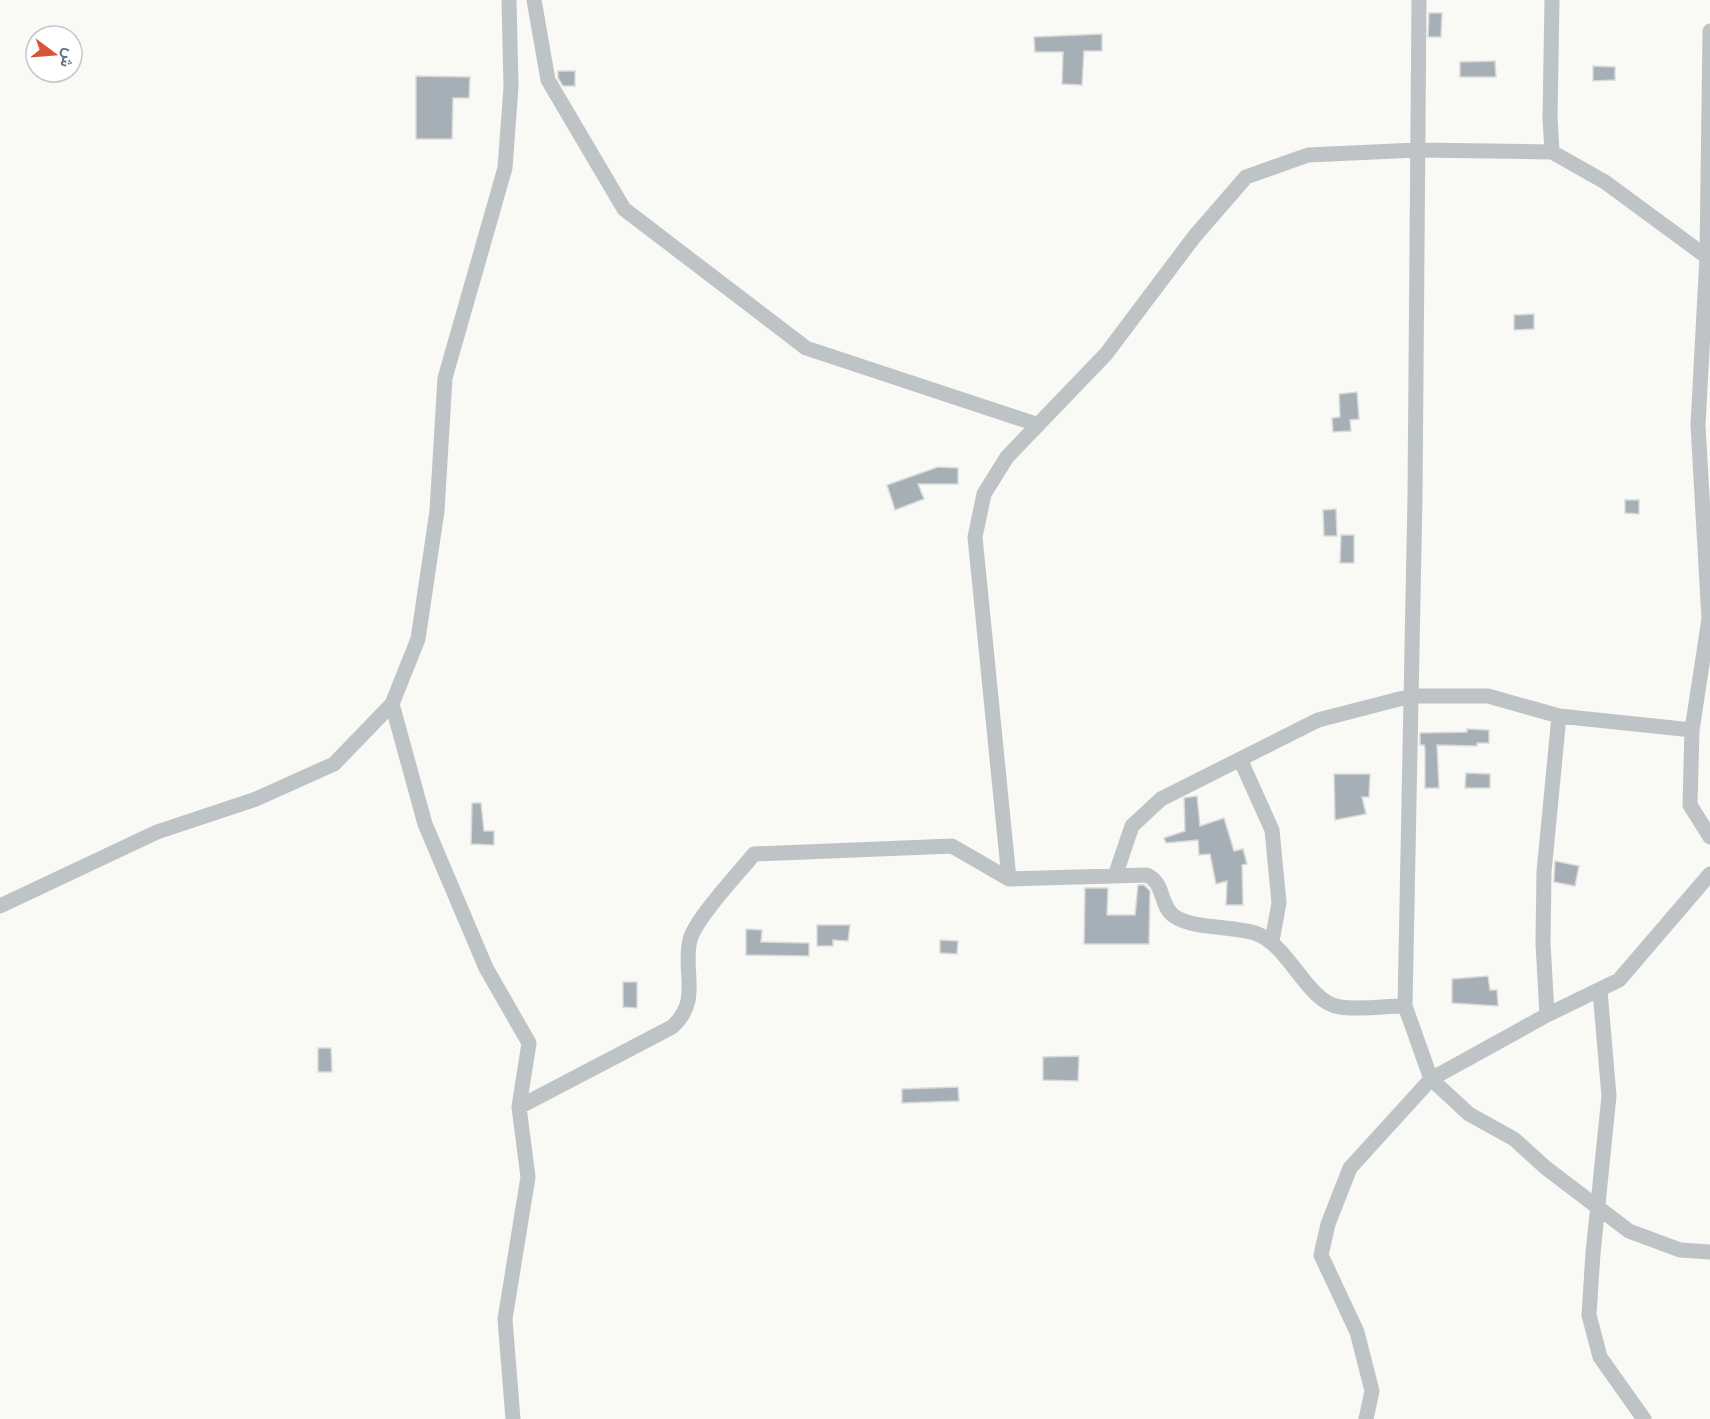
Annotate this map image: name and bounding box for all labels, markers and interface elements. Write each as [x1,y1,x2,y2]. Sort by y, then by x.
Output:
north arrow [24,24,84,84]
text: ش [55,46,80,70]

